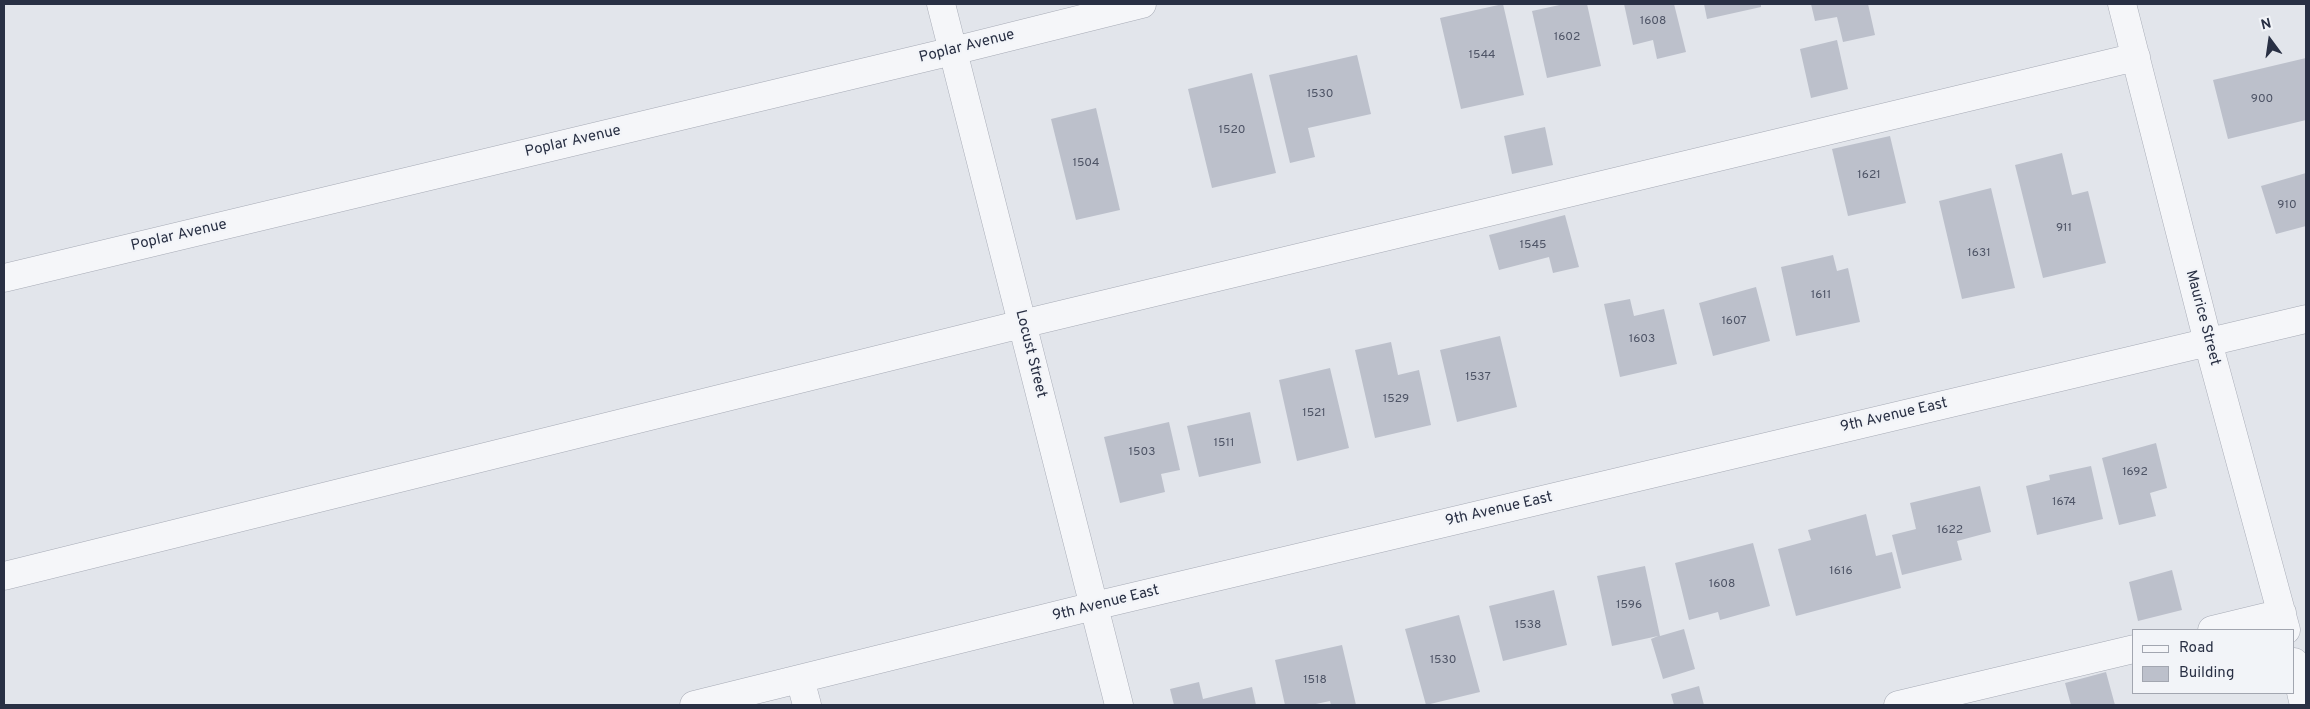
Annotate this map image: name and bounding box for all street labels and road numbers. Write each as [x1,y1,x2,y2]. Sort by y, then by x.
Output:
street label: Poplar Avenue [917,26,1017,68]
street label: Poplar Avenue [523,122,623,162]
street label: Poplar Avenue [129,216,229,256]
street label: Maurice Street [2181,268,2223,368]
street label: Locust Street [1010,308,1050,400]
street label: 9th Avenue East [1839,395,1949,437]
street label: 9th Avenue East [1444,489,1554,531]
street label: 9th Avenue East [1051,582,1161,626]

